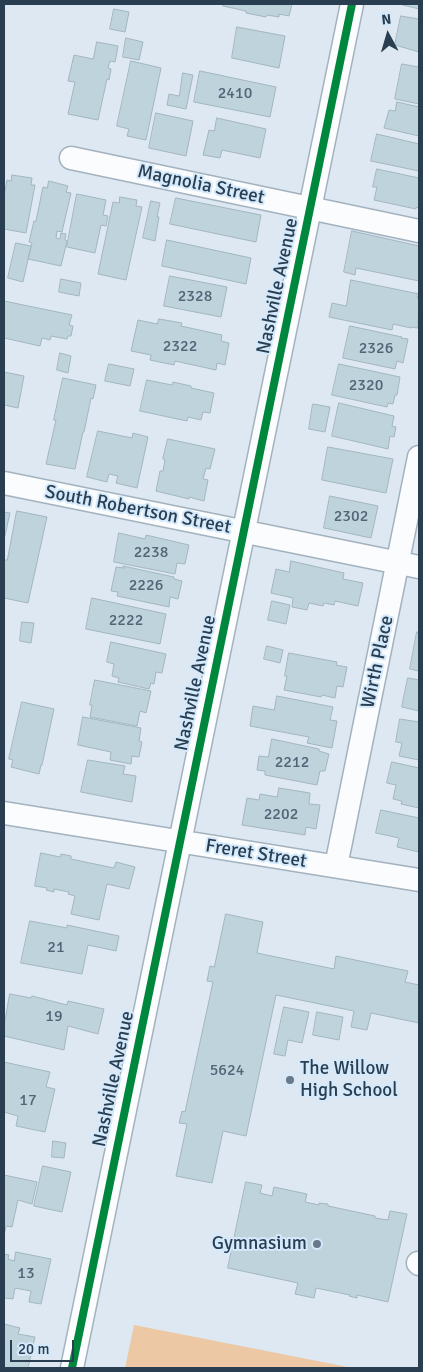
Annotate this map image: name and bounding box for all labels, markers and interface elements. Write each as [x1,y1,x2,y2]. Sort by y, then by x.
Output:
north arrow [363,10,413,60]
text: N [381,11,392,29]
house number: 2410 [218,84,252,104]
street label: Magnolia Street [135,160,267,210]
street label: Nashville Avenue [252,216,304,356]
house number: 2328 [178,287,212,307]
house number: 2322 [163,337,197,357]
house number: 2326 [359,339,393,359]
house number: 2320 [349,376,383,396]
street label: South Robertson Street [43,481,233,539]
house number: 2302 [334,507,368,527]
house number: 2238 [134,543,168,563]
house number: 2226 [129,576,163,596]
house number: 2222 [109,611,143,631]
street label: Nashville Avenue [170,613,222,753]
street label: Wirth Place [357,614,399,710]
house number: 2212 [275,753,309,773]
house number: 2202 [264,805,298,825]
street label: Freret Street [204,835,308,873]
house number: 21 [47,938,65,958]
house number: 19 [45,1007,63,1027]
street label: Nashville Avenue [88,1009,140,1149]
place label: The Willow High School [300,1058,398,1102]
house number: 5624 [210,1061,244,1081]
marker: The Willow High School [284,1074,296,1086]
house number: 17 [19,1091,37,1111]
place label: Gymnasium [212,1233,307,1255]
marker: Gymnasium [311,1238,323,1250]
house number: 13 [17,1264,35,1284]
scale bar [12,1330,76,1362]
text: 20 m [18,1340,49,1358]

